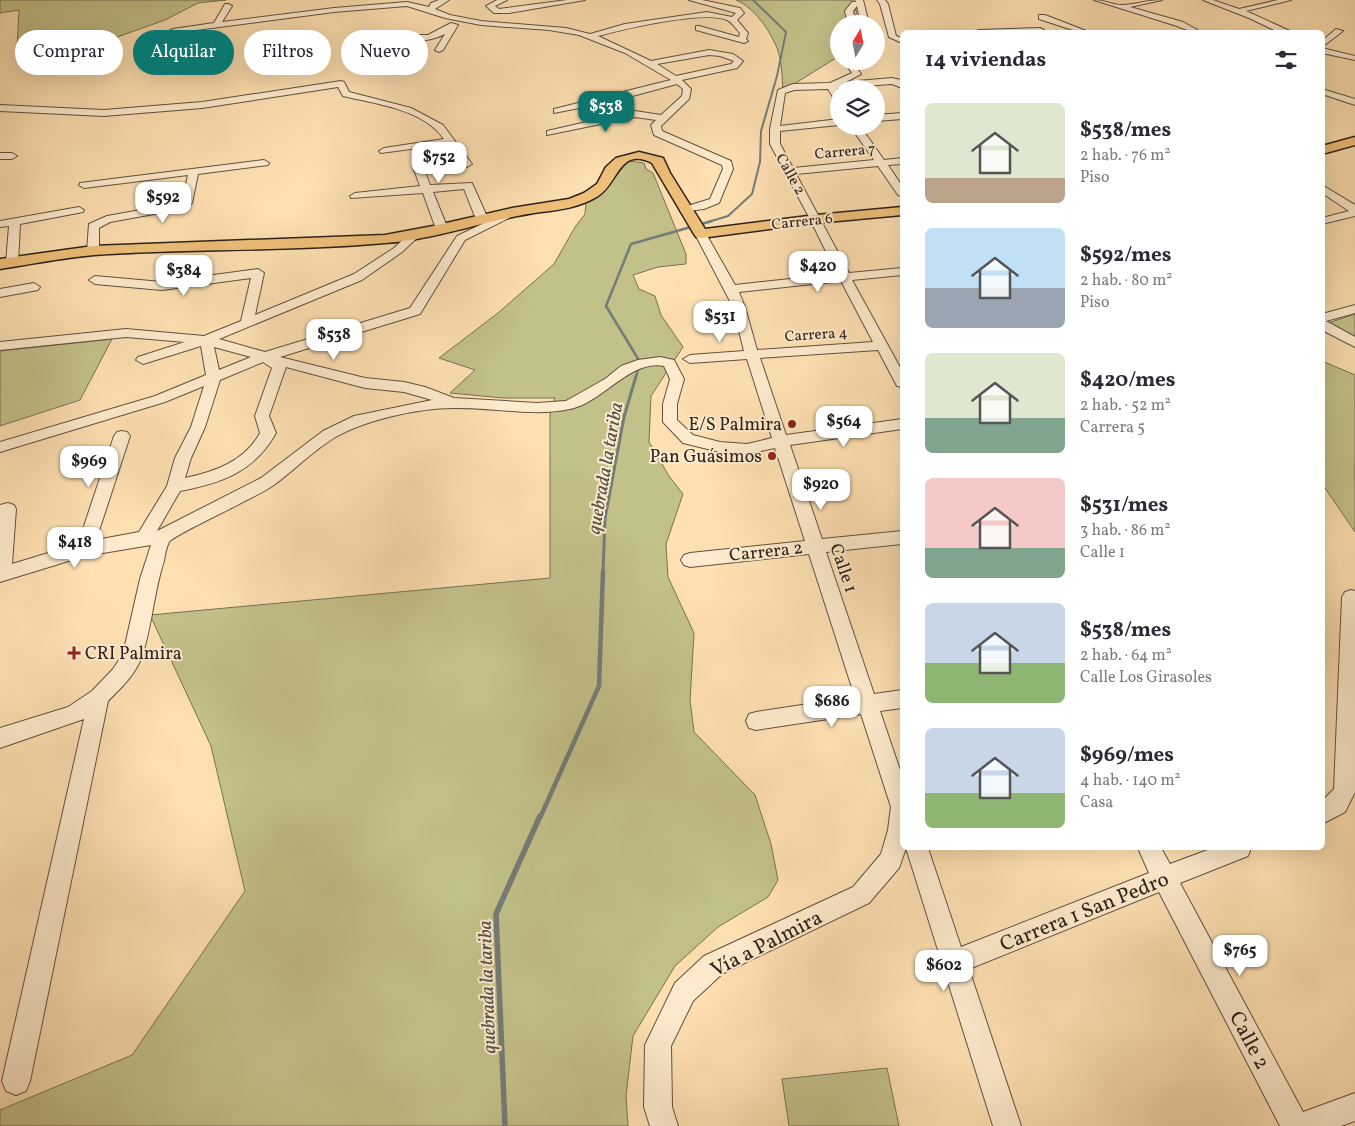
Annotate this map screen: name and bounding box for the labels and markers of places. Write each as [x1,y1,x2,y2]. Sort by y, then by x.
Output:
pin: $538 [576,90,636,133]
pin: $752 [409,142,469,184]
pin: $592 [133,182,193,224]
pin: $420 [788,250,848,293]
pin: $384 [154,254,214,297]
pin: $531 [690,300,750,343]
pin: $538 [304,318,364,361]
pin: $564 [814,406,874,448]
place label: E/S Palmira [688,413,782,438]
marker: E/S Palmira [786,418,798,430]
place label: Pan Guásimos [650,445,762,470]
pin: $969 [59,446,119,488]
marker: Pan Guásimos [766,450,778,462]
pin: $920 [791,468,851,511]
pin: $418 [45,526,105,569]
place label: CRI Palmira [85,642,182,667]
marker: CRI Palmira [67,646,81,660]
pin: $686 [802,686,862,728]
pin: $765 [1210,934,1270,977]
pin: $602 [914,950,974,992]

